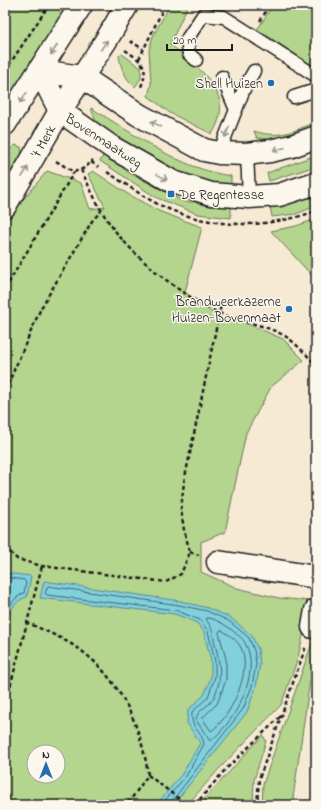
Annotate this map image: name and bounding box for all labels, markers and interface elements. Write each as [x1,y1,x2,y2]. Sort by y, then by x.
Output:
scale bar [167,26,232,52]
text: 20 m [173,32,196,50]
one-way arrow [100,40,108,51]
one-way arrow [49,44,57,56]
place label: Shell Huizen [195,74,263,95]
marker: Shell Huizen [266,78,276,88]
one-way arrow [18,92,27,103]
street label: Bovenmaatweg [59,108,146,175]
one-way arrow [151,120,163,128]
street label: 't Merk [27,121,62,162]
one-way arrow [223,126,231,138]
one-way arrow [273,146,286,154]
one-way arrow [21,167,29,178]
one-way arrow [156,173,168,181]
place label: De Regentesse [178,185,265,207]
marker: De Regentesse [166,189,176,199]
place label: Brandweerkazerne Huizen-Bovenmaat [172,292,282,329]
marker: Brandweerkazerne Huizen-Bovenmaat [284,304,294,314]
north arrow [26,744,66,784]
text: N [42,747,50,763]

